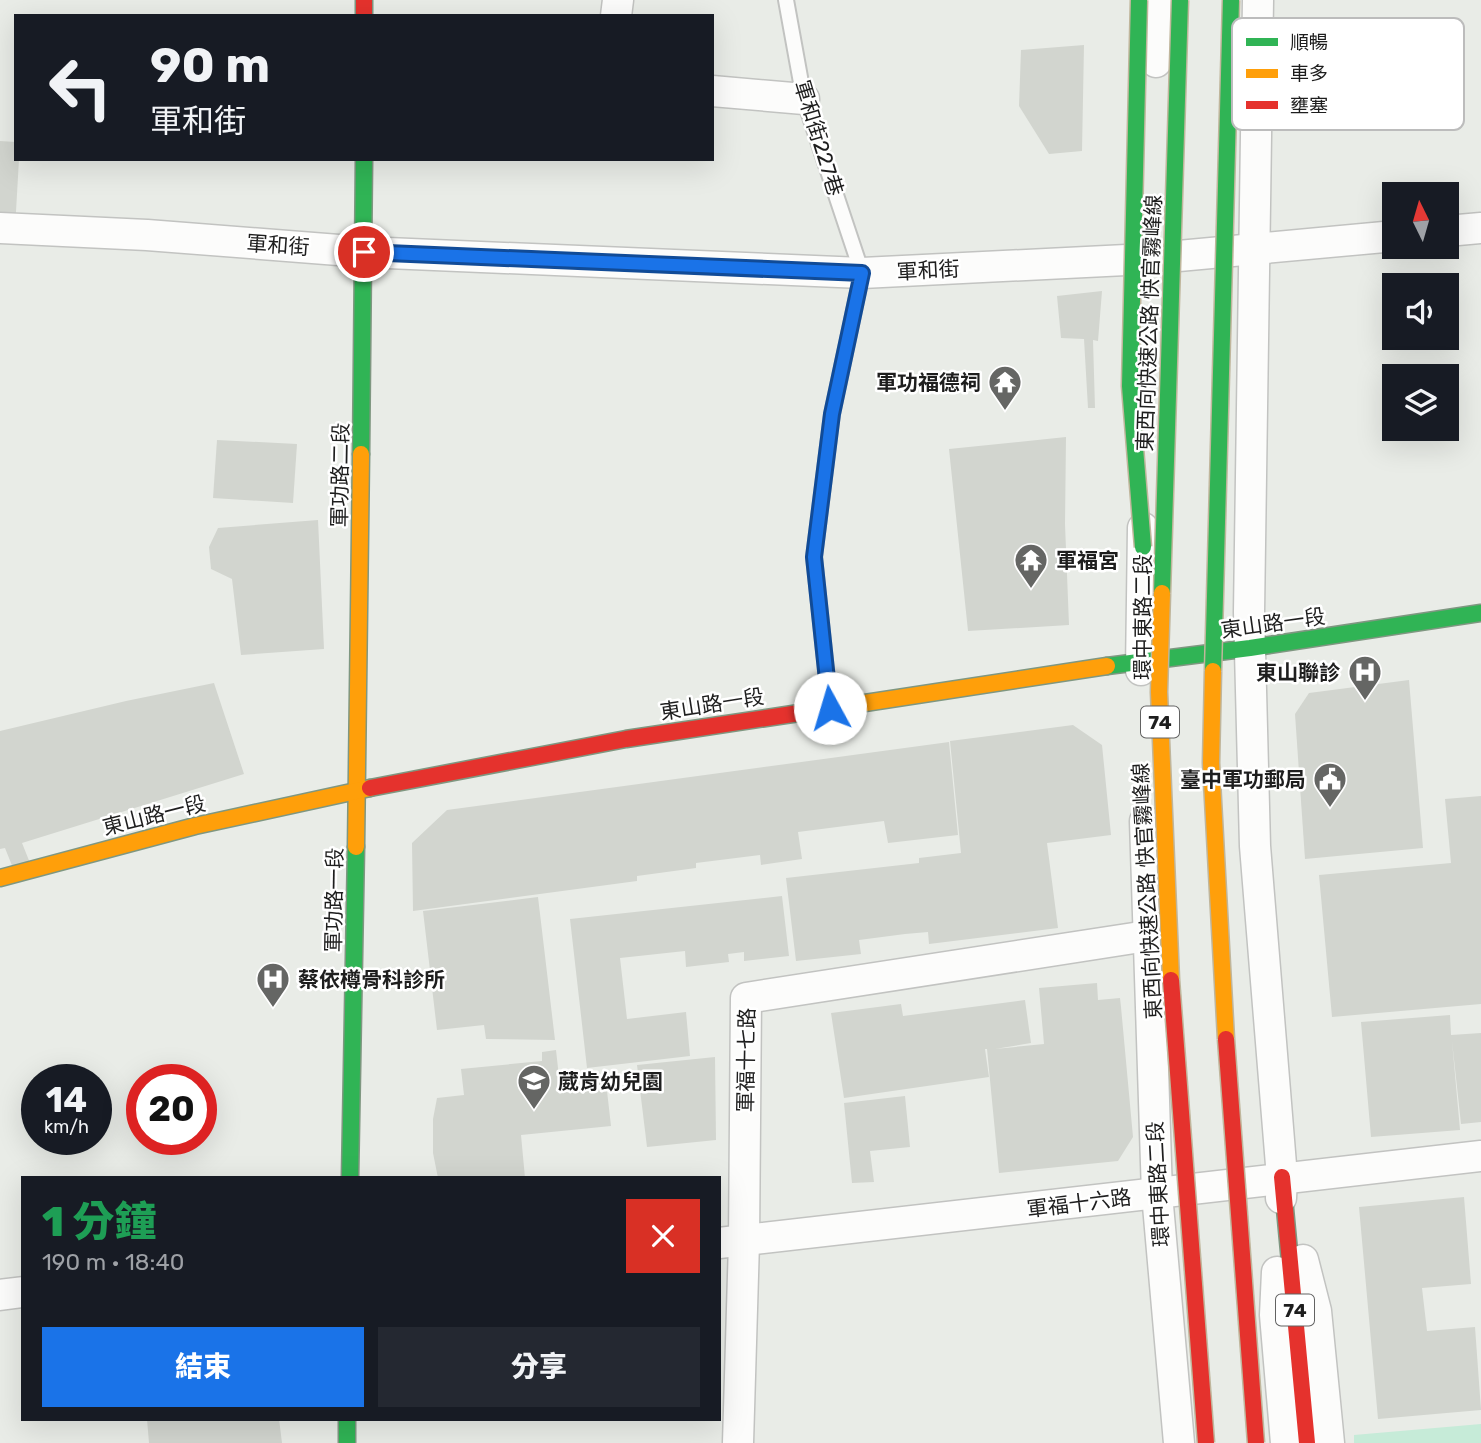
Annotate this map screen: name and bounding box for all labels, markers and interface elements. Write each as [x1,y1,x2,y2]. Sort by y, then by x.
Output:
legend [1232,18,1464,130]
text: 順暢 [1290,31,1328,54]
text: 90 m [150,36,270,94]
icon: left [35,42,126,133]
text: 車多 [1290,62,1328,85]
street label: 軍和街227巷 [790,77,848,199]
text: 壅塞 [1290,94,1328,117]
text: 軍和街 [150,102,246,140]
north arrow [1382,182,1460,259]
map controls [1382,182,1459,441]
street label: 東西向快速公路 快官霧峰線 [1132,194,1166,452]
pin [334,222,394,282]
street label: 軍和街 [246,230,310,260]
icon: arrive [345,233,383,271]
street label: 軍和街 [896,256,960,284]
button: sound [1382,273,1459,350]
temple icon: 軍功福德祠 [986,363,1024,412]
button: layers [1382,364,1459,441]
place label: 軍功福德祠 [876,370,981,395]
street label: 軍功路二段 [327,422,353,528]
temple icon: 軍福宮 [1012,541,1050,590]
place label: 軍福宮 [1056,548,1119,573]
street label: 環中東路二段 [1130,554,1155,680]
street label: 東山路一段 [1219,603,1327,643]
hospital icon: 東山聯診 [1346,653,1384,702]
place label: 東山聯診 [1256,660,1340,685]
position arrow [793,671,867,745]
street label: 東山路一段 [658,683,766,725]
road number: 74 [1141,706,1179,737]
public building icon: 臺中軍功郵局 [1311,760,1349,809]
street label: 東西向快速公路 快官霧峰線 [1128,762,1166,1020]
place label: 臺中軍功郵局 [1180,767,1306,792]
street label: 東山路一段 [100,790,208,840]
street label: 軍功路一段 [321,847,347,953]
hospital icon: 蔡依樽骨科診所 [254,960,292,1009]
place label: 蔡依樽骨科診所 [298,967,445,992]
street label: 軍福十七路 [733,1007,759,1113]
school or university icon: 葳肯幼兒園 [515,1062,553,1111]
speed limit sign: 20 [126,1064,217,1155]
place label: 葳肯幼兒園 [558,1069,663,1094]
text: 14 [46,1079,87,1121]
text: km/h [44,1116,89,1138]
street label: 環中東路二段 [1142,1120,1174,1248]
street label: 軍福十六路 [1025,1184,1133,1222]
text: 1 分鐘 [42,1197,157,1247]
button: close [626,1199,700,1273]
text: 190 m · 18:40 [42,1248,184,1276]
road number: 74 [1276,1294,1314,1326]
button: 結束 [42,1327,364,1407]
button: 分享 [378,1327,700,1407]

